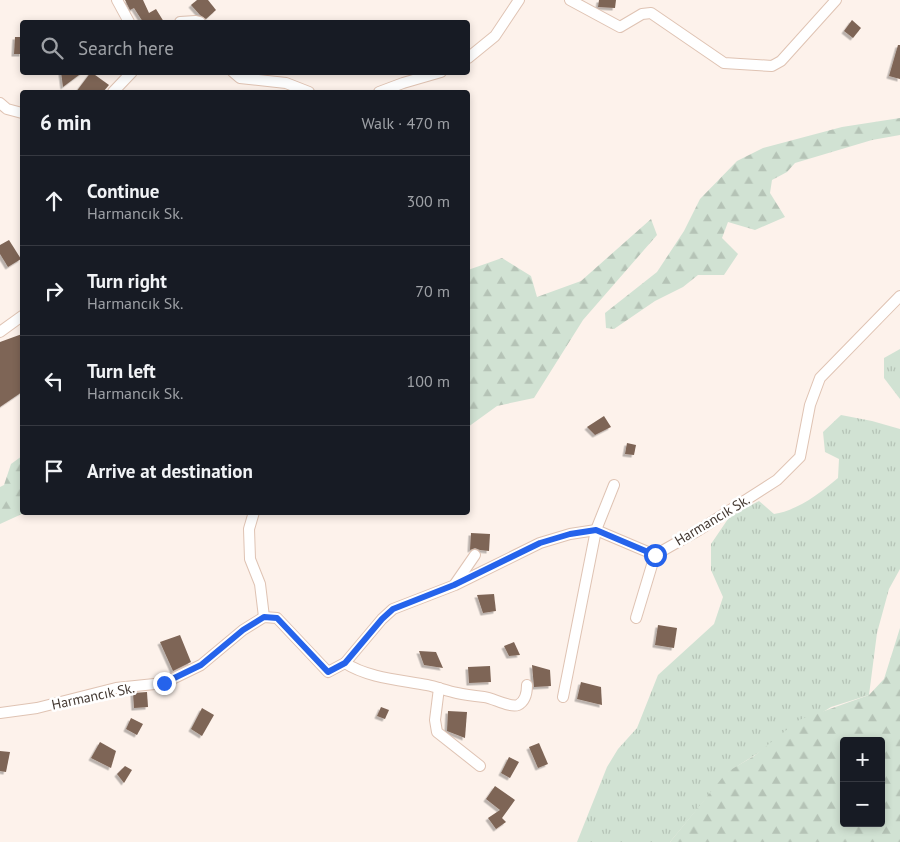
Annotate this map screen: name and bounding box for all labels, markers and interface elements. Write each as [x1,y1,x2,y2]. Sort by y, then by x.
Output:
search box [20,20,470,75]
icon: search [38,34,66,62]
text: Search here [78,36,174,60]
text: 6 min [40,109,91,136]
text: Walk · 470 m [361,113,450,133]
text: Continue [87,179,159,203]
icon: ahead [40,187,68,215]
text: 300 m [407,191,450,211]
text: Harmancık Sk. [87,203,183,223]
text: Turn right [87,269,167,293]
icon: right [40,277,68,305]
text: 70 m [415,281,450,301]
text: Harmancık Sk. [87,293,183,313]
text: Turn left [87,359,156,383]
icon: left [40,367,68,395]
text: 100 m [407,371,450,391]
text: Harmancık Sk. [87,383,183,403]
icon: arrive [40,457,68,485]
text: Arrive at destination [87,459,253,483]
street label: Harmancık Sk. [671,491,753,549]
route start [644,544,667,567]
route end [153,672,176,695]
street label: Harmancık Sk. [50,678,136,714]
map controls [840,737,885,827]
button: + [840,737,885,782]
button: − [840,782,885,827]

